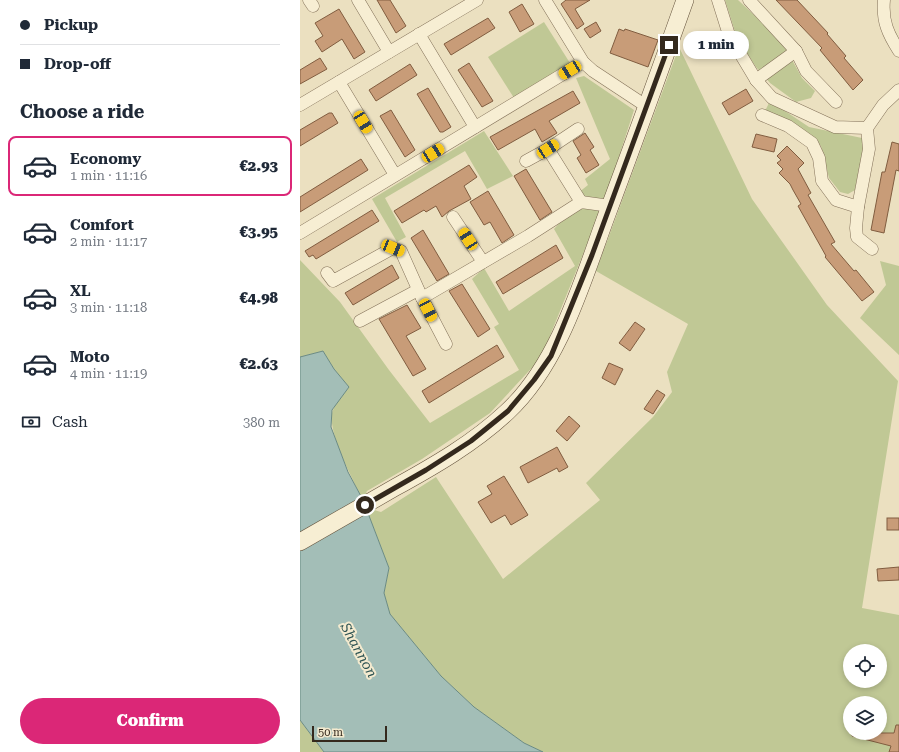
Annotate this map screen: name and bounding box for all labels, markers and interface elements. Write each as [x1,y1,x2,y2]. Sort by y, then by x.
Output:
text: Pickup [44,16,98,34]
callout: 1 min [683,31,749,59]
route end [660,36,678,54]
text: 1 min [698,37,734,52]
text: Drop-off [44,55,111,73]
car [557,59,583,81]
text: Choose a ride [20,101,144,122]
car [352,109,374,135]
car [535,137,561,161]
car [420,142,446,164]
icon: car [22,148,58,184]
text: Economy [70,150,141,168]
text: €2.93 [239,157,278,175]
text: 1 min · 11:16 [70,168,147,183]
icon: car [22,214,58,250]
text: Comfort [70,216,134,234]
text: €3.95 [239,223,278,241]
car [456,226,480,252]
text: 2 min · 11:17 [70,234,147,249]
car [380,238,406,258]
icon: car [22,280,58,316]
text: XL [70,282,91,300]
text: €4.98 [239,289,278,307]
car [417,297,439,323]
text: 3 min · 11:18 [70,300,147,315]
icon: car [22,346,58,382]
text: Moto [70,348,110,366]
text: €2.63 [239,355,278,373]
text: 4 min · 11:19 [70,366,147,381]
icon: cash [20,411,42,433]
text: Cash [52,413,88,431]
text: 380 m [243,415,280,430]
route start [356,496,374,514]
water label: Shannon [337,619,381,680]
map controls [843,644,887,740]
button: locate [843,644,887,688]
button: layers [843,696,887,740]
button: Confirm [20,698,280,744]
scale bar [312,724,387,743]
text: 50 m [318,726,343,739]

